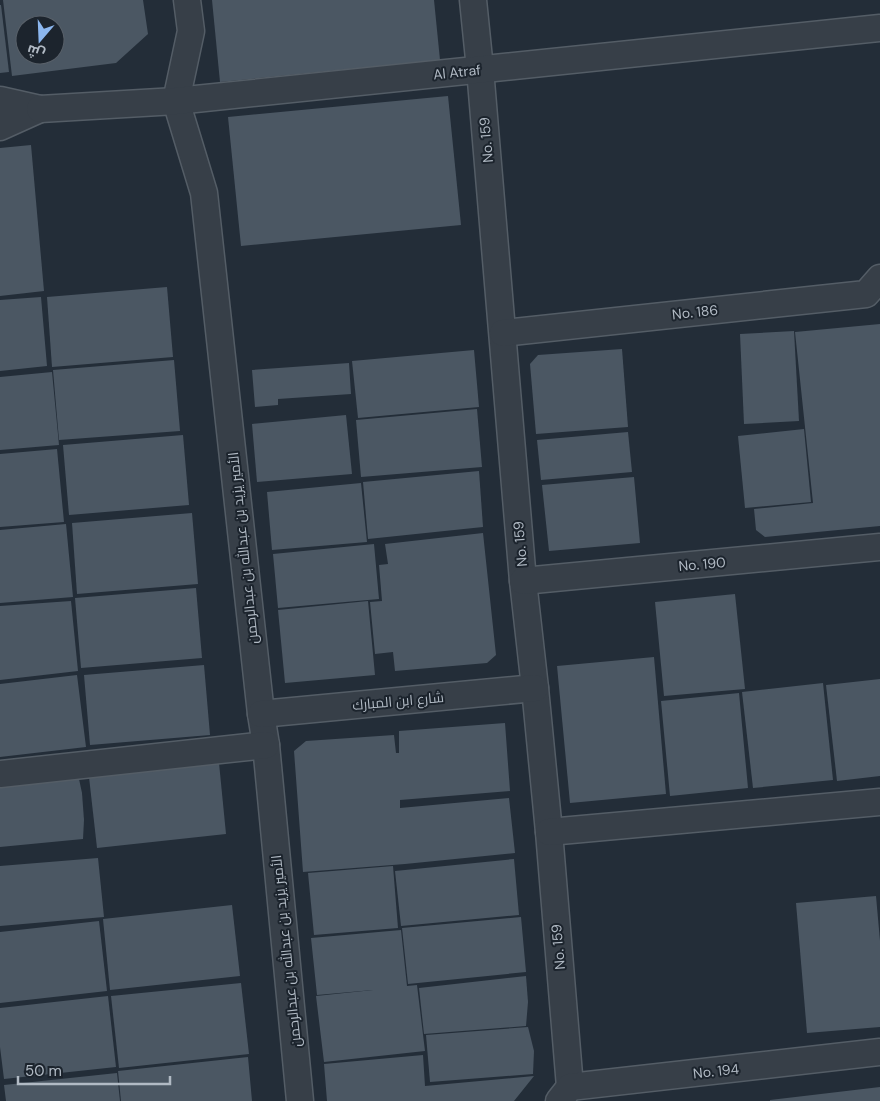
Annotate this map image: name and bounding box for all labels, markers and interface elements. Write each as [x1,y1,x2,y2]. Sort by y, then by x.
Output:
north arrow [15,15,65,65]
text: ش [24,41,47,64]
street label: Al Atraf [432,61,482,83]
street label: No. 159 [475,116,497,164]
street label: No. 186 [671,301,719,323]
street label: الأمير يزيد بن عبدالله بن عبدالرحمن [224,451,262,645]
street label: No. 159 [509,520,531,568]
street label: No. 190 [678,553,726,575]
street label: شارع ابن المبارك [351,688,445,714]
street label: الأمير يزيد بن عبدالله بن عبدالرحمن [267,854,305,1048]
street label: No. 159 [547,923,569,971]
scale bar [18,1054,170,1086]
street label: No. 194 [692,1060,740,1082]
text: 50 m [25,1061,62,1081]

